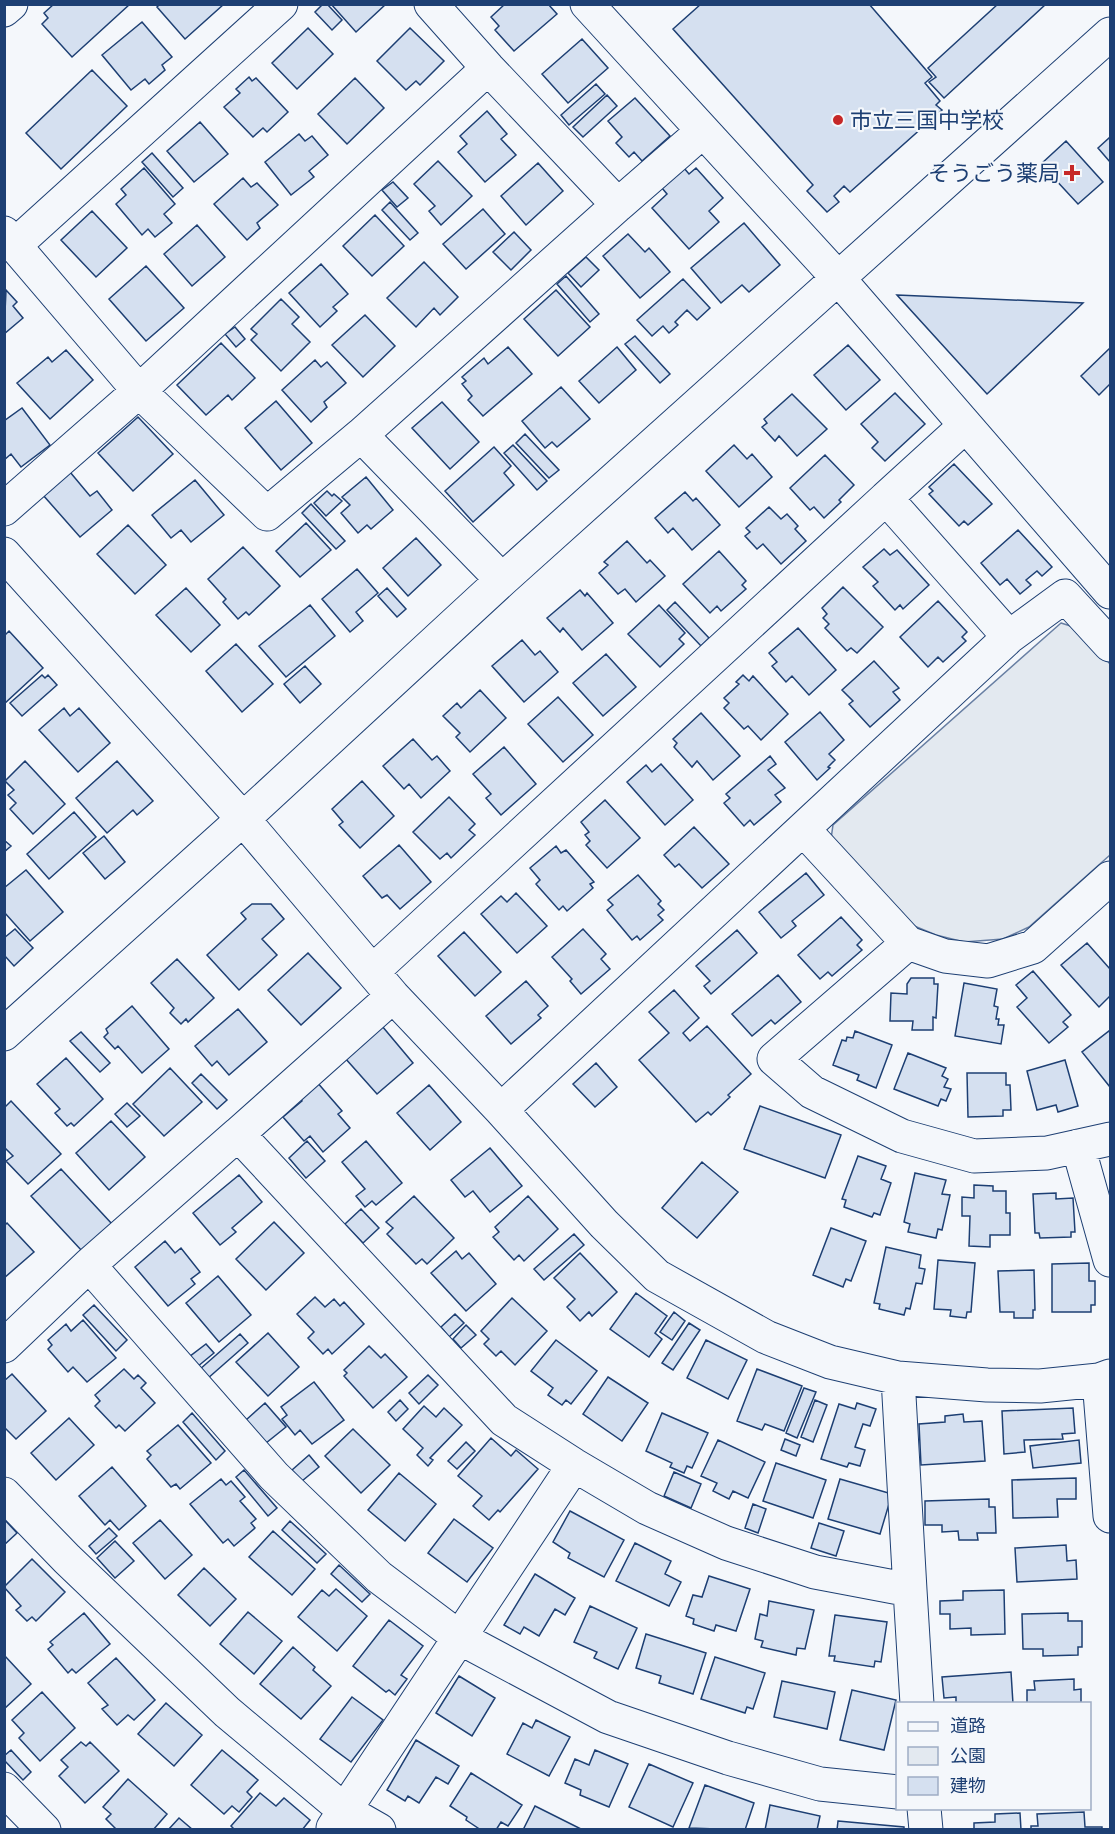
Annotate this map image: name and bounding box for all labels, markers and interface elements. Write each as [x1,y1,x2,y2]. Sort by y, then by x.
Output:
place label: 市立三国中学校 [850,103,1004,137]
marker: 市立三国中学校 [831,113,845,127]
place label: そうごう薬局 [928,156,1060,190]
marker: そうごう薬局 [1065,166,1079,180]
legend [896,1702,1091,1810]
text: 道路 [950,1712,986,1739]
text: 公園 [950,1742,986,1769]
text: 建物 [950,1772,986,1799]

